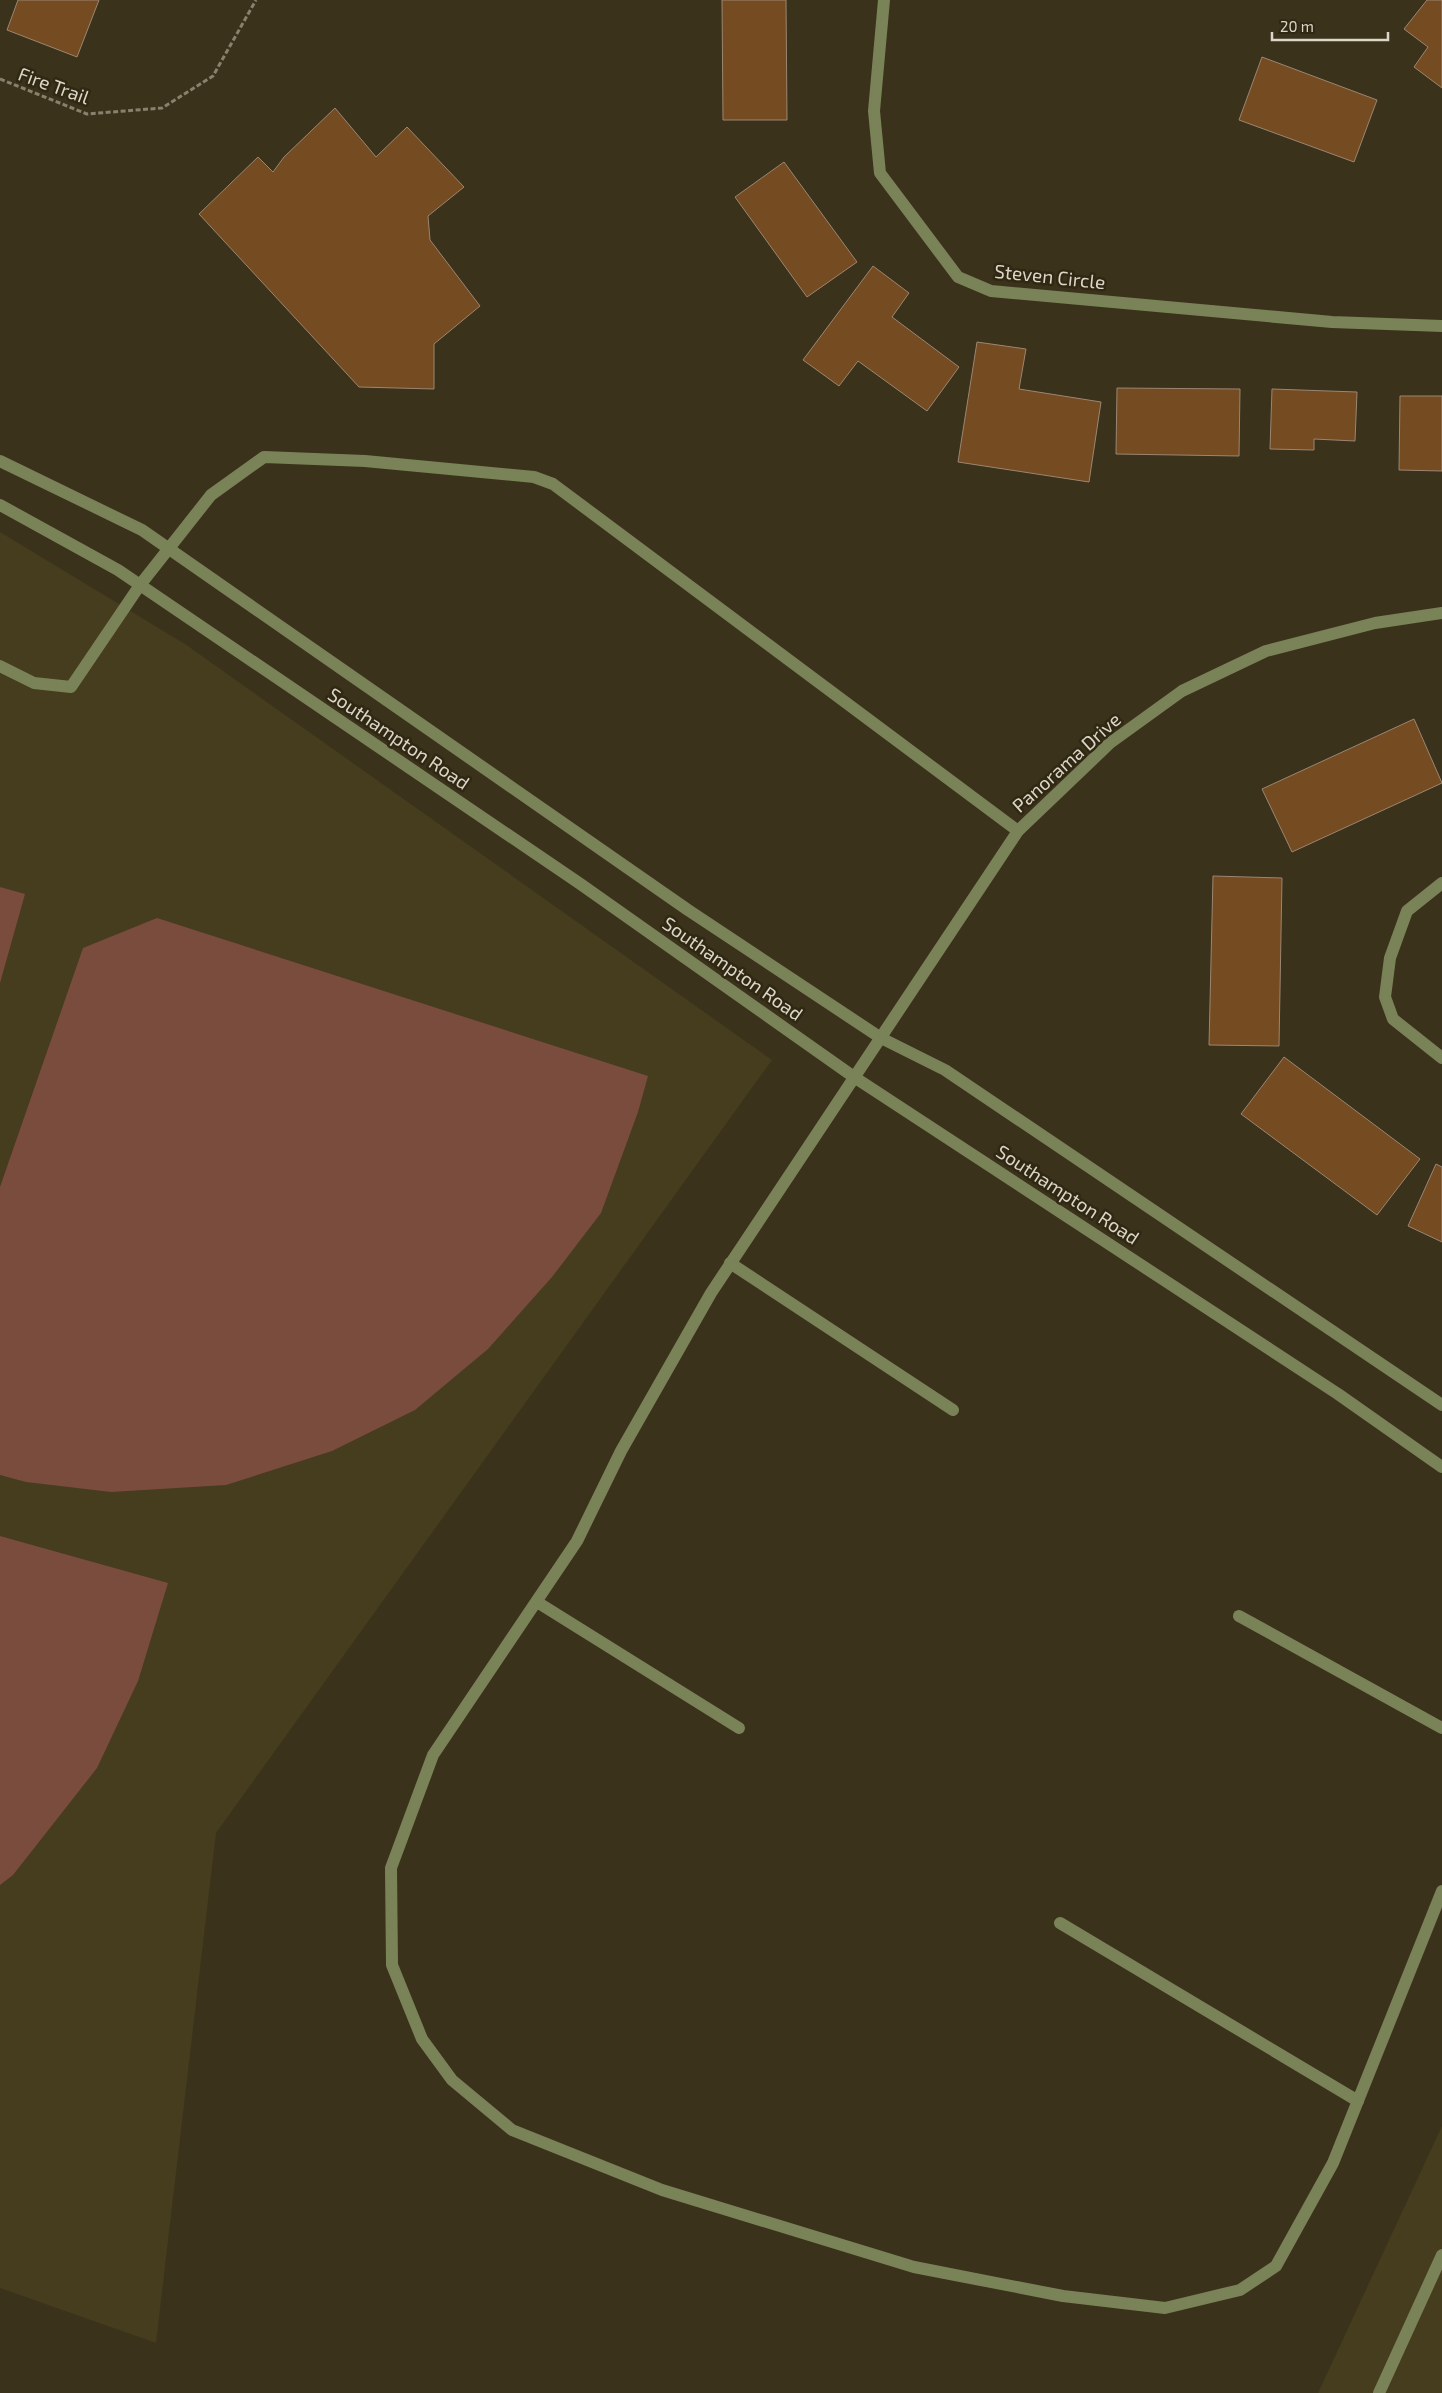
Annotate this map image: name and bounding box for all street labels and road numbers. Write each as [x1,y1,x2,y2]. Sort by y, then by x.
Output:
street label: Fire Trail [15,62,93,109]
street label: Steven Circle [993,259,1107,293]
street label: Southampton Road [324,682,474,794]
street label: Panorama Drive [1007,707,1125,817]
street label: Southampton Road [659,911,807,1025]
street label: Southampton Road [992,1139,1144,1249]

